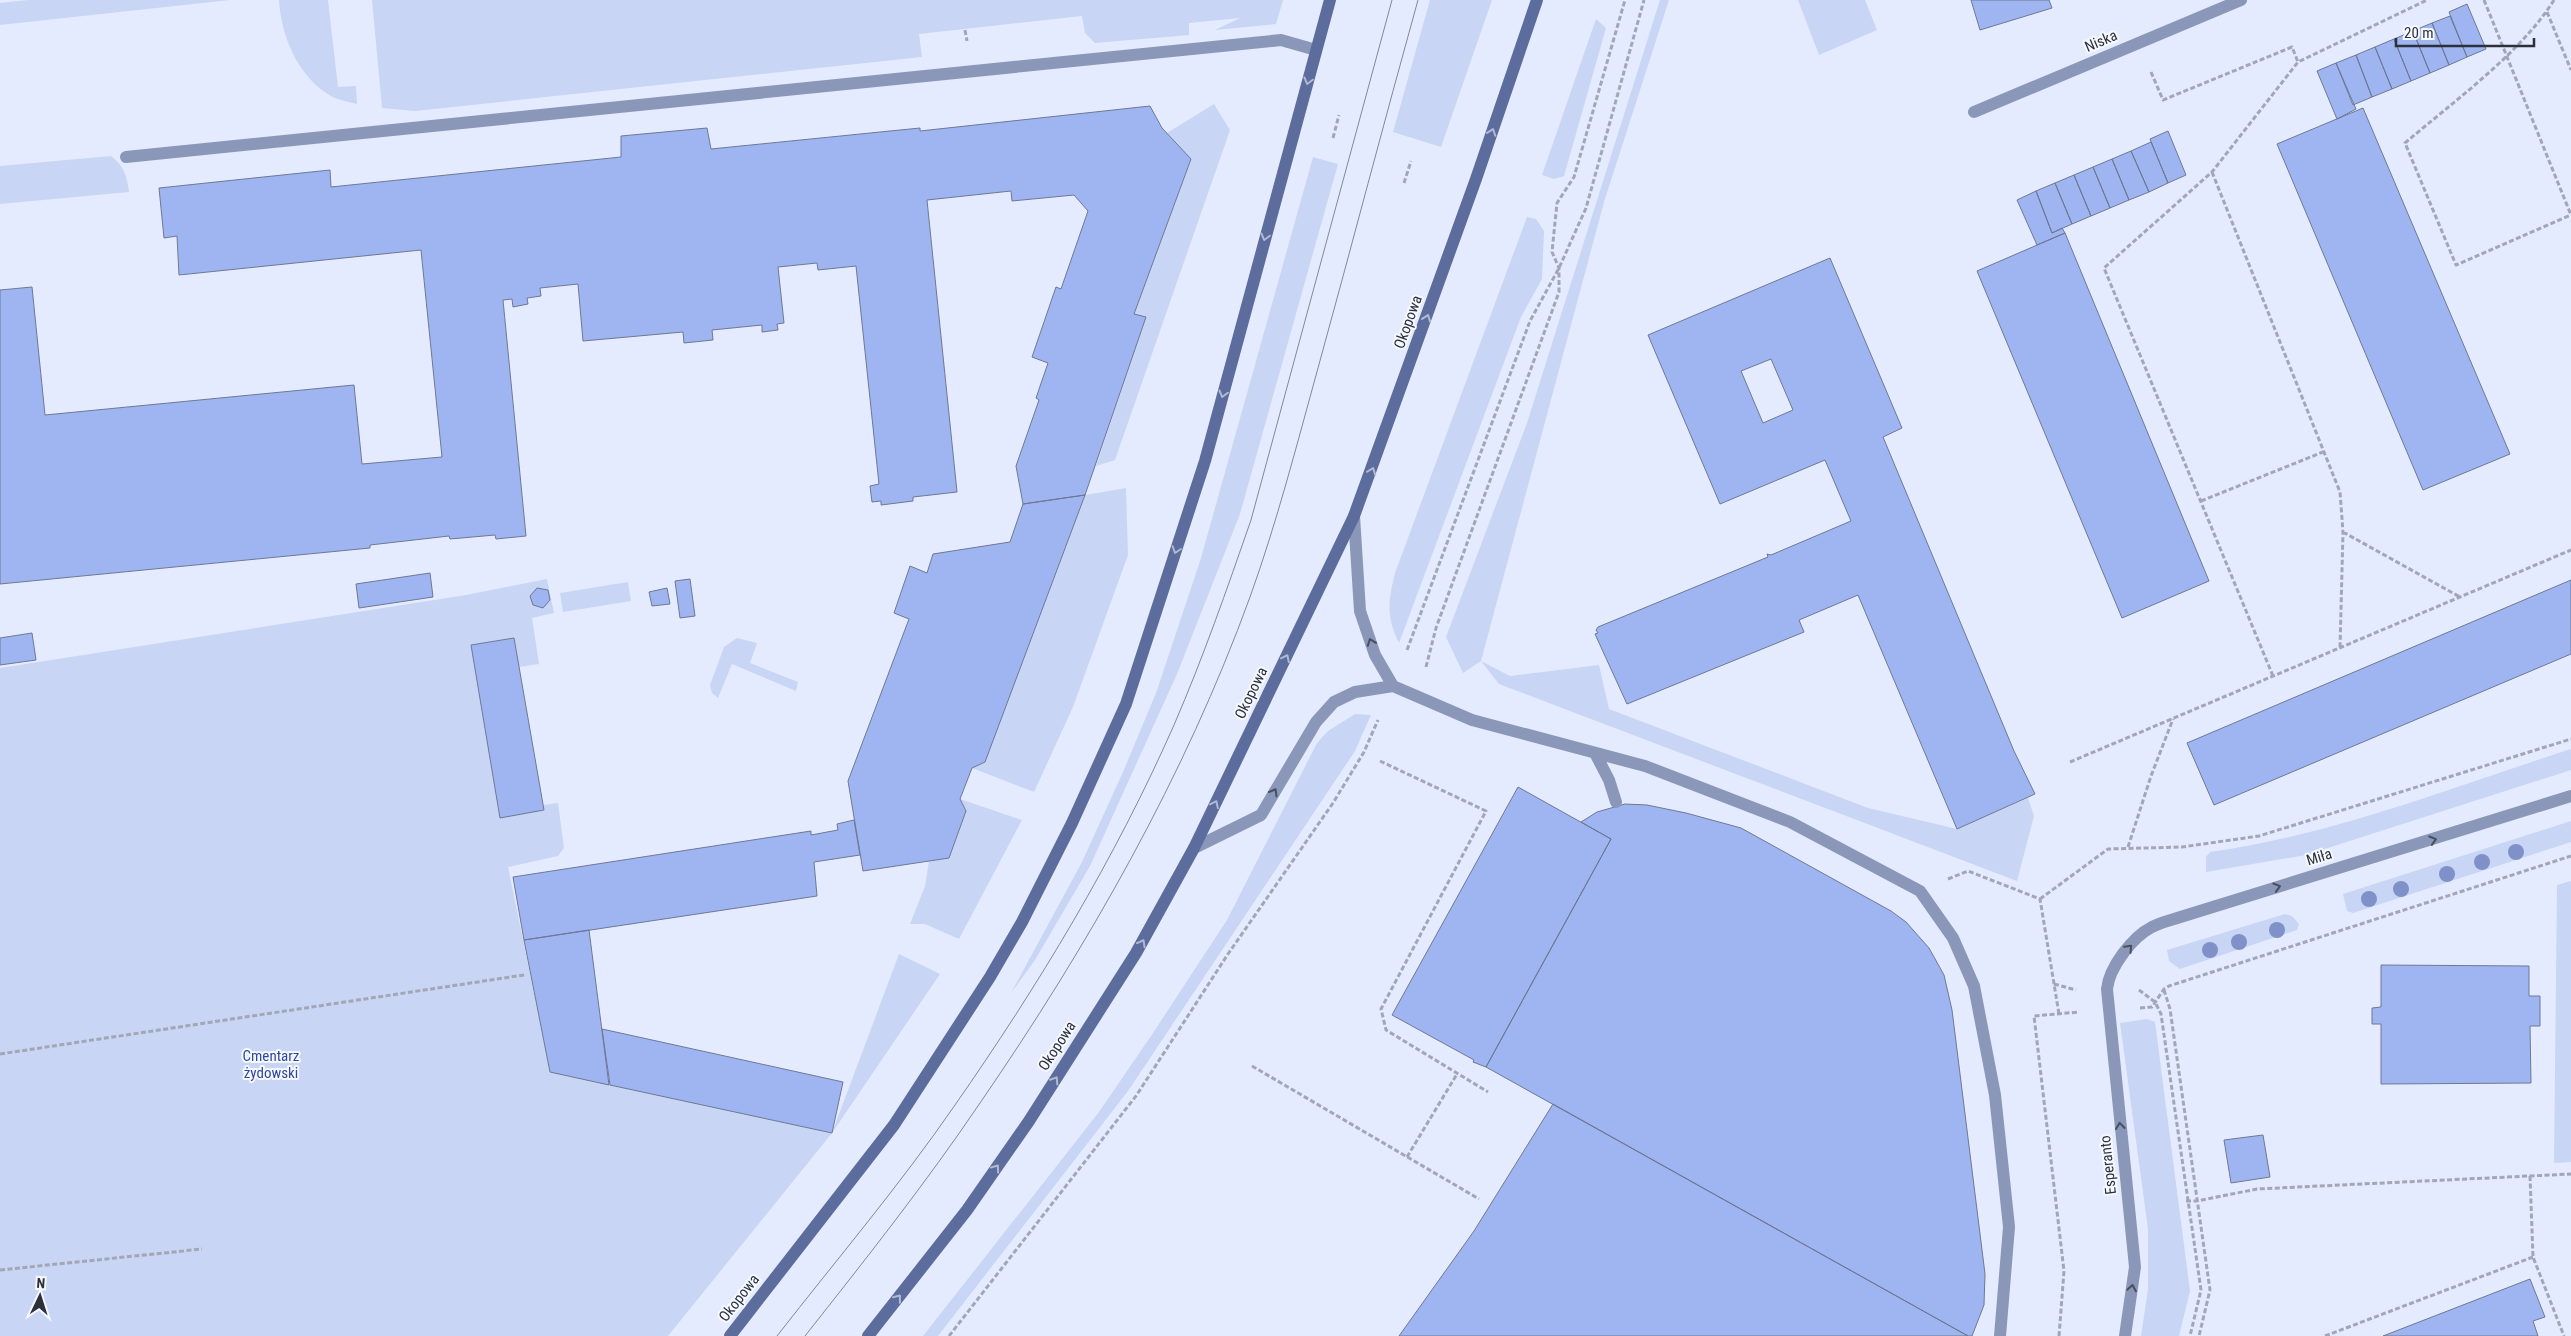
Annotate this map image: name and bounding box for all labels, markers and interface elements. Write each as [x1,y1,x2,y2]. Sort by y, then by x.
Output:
scale bar [2396,15,2534,47]
text: 20 m [2404,24,2434,42]
street label: Niska [2082,26,2120,56]
one-way arrow [1303,76,1313,84]
one-way arrow [1486,129,1496,137]
one-way arrow [1260,233,1271,242]
street label: Okopowa [1390,293,1426,351]
one-way arrow [1421,314,1431,323]
one-way arrow [1218,390,1228,398]
one-way arrow [1366,467,1376,476]
one-way arrow [1171,545,1181,554]
one-way arrow [1367,639,1377,647]
one-way arrow [1279,654,1290,663]
street label: Okopowa [1231,664,1271,722]
one-way arrow [1268,789,1278,798]
one-way arrow [1209,800,1219,809]
one-way arrow [2428,835,2436,845]
street label: Miła [2304,845,2334,869]
one-way arrow [2273,883,2281,893]
one-way arrow [1136,939,1146,948]
one-way arrow [2123,944,2132,953]
street label: Okopowa [1034,1018,1080,1074]
park label: Cmentarz żydowski [243,1047,299,1082]
one-way arrow [1049,1076,1058,1086]
one-way arrow [2115,1122,2126,1130]
street label: Esperanto [2096,1135,2120,1195]
one-way arrow [990,1164,999,1174]
north arrow [15,1271,65,1321]
street label: Okopowa [715,1271,763,1325]
text: N [36,1275,46,1291]
one-way arrow [2127,1283,2137,1292]
one-way arrow [893,1294,902,1303]

